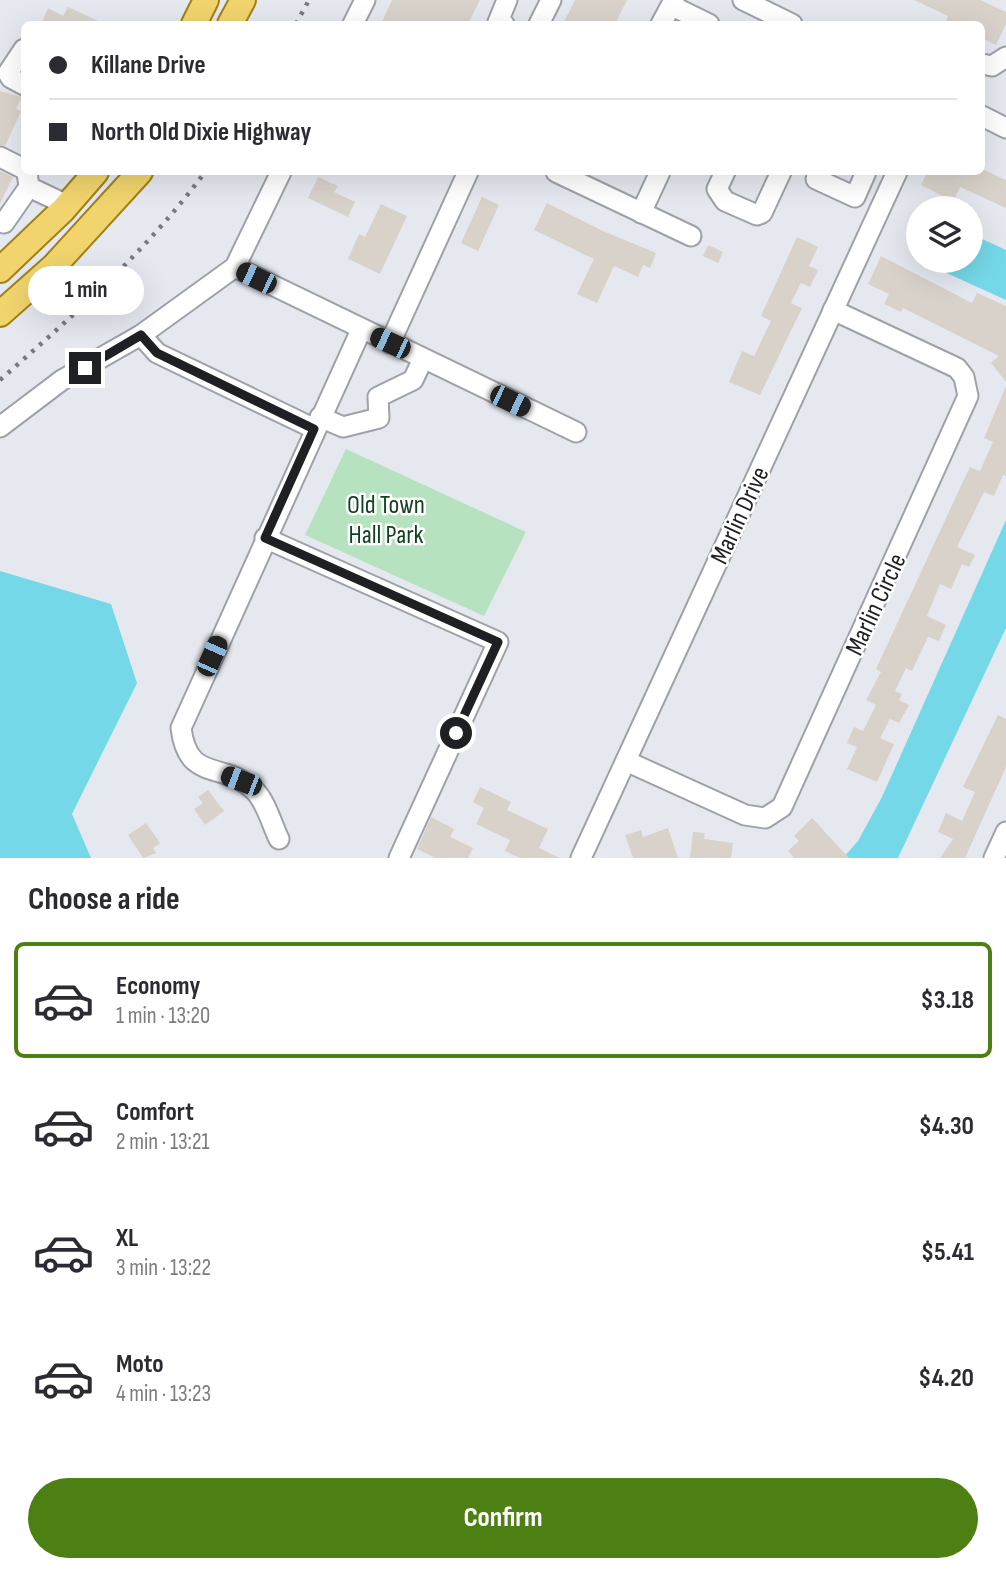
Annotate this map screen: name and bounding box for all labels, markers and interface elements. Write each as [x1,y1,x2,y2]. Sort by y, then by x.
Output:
text: Killane Drive [91,50,206,81]
text: North Old Dixie Highway [91,117,311,148]
map controls [906,196,983,273]
button: layers [906,196,983,273]
car [233,259,280,297]
callout: 1 min [27,266,143,316]
text: 1 min [65,276,107,304]
car [367,325,414,361]
route end [69,352,101,384]
car [487,382,534,420]
street label: Marlin Drive [704,462,776,569]
park label: Old Town Hall Park [347,490,425,551]
street label: Marlin Circle [839,549,913,660]
car [194,633,231,679]
route start [440,717,472,749]
car [218,764,265,798]
text: Choose a ride [28,880,180,919]
icon: car [32,969,95,1032]
text: Economy [116,971,200,1002]
text: $3.18 [920,985,974,1016]
text: 1 min · 13:20 [116,1002,210,1030]
icon: car [32,1095,95,1158]
text: Comfort [116,1097,194,1128]
text: $4.30 [919,1111,974,1142]
text: 2 min · 13:21 [116,1128,210,1156]
icon: car [32,1221,95,1284]
text: XL [116,1223,138,1254]
text: $5.41 [921,1237,974,1268]
text: 3 min · 13:22 [116,1254,211,1282]
icon: car [32,1347,95,1410]
text: Moto [116,1349,164,1380]
text: $4.20 [918,1363,974,1394]
text: 4 min · 13:23 [116,1380,211,1408]
button: Confirm [28,1478,978,1558]

